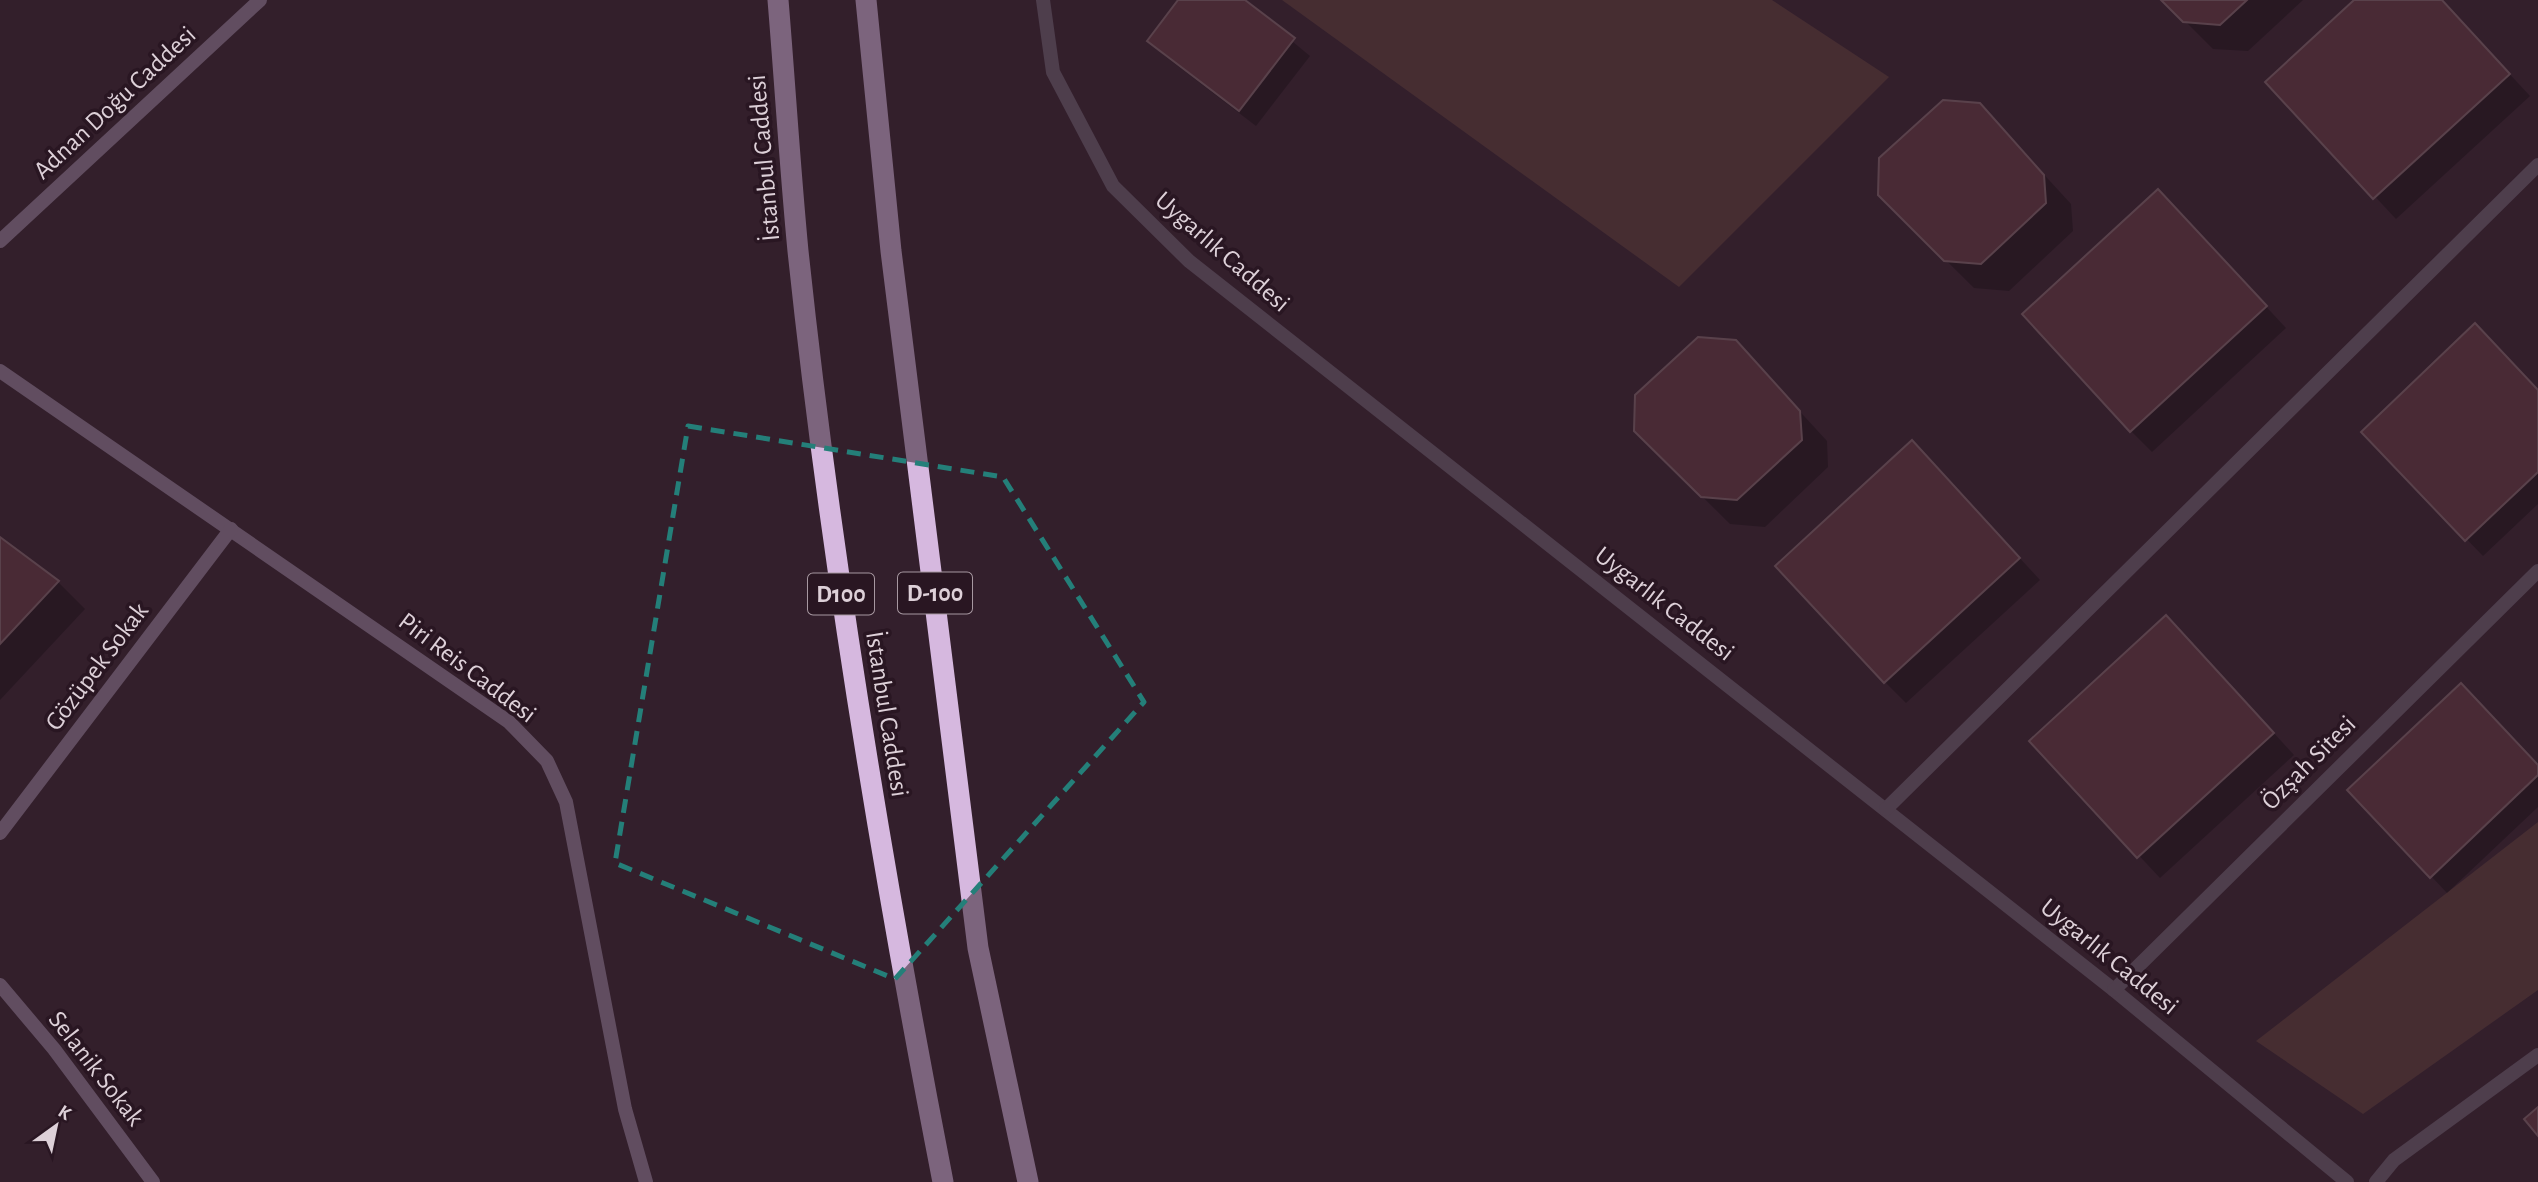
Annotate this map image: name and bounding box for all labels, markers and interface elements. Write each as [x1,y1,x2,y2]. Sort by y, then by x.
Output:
street label: Adnan Doğu Caddesi [29,21,201,184]
street label: İstanbul Caddesi [743,73,784,242]
street label: Uygarlık Caddesi [1150,187,1294,317]
street label: Uygarlık Caddesi [1590,542,1739,666]
road number: D-100 [898,572,972,614]
road number: D100 [808,574,874,614]
street label: Gözüpek Sokak [41,598,153,735]
street label: Piri Reis Caddesi [394,608,541,728]
street label: İstanbul Caddesi [861,629,914,799]
street label: Özşah Sitesi [2256,710,2361,815]
street label: Uygarlık Caddesi [2036,894,2183,1020]
street label: Selanik Sokak [44,1006,149,1131]
north arrow [21,1091,91,1161]
text: K [55,1102,75,1124]

